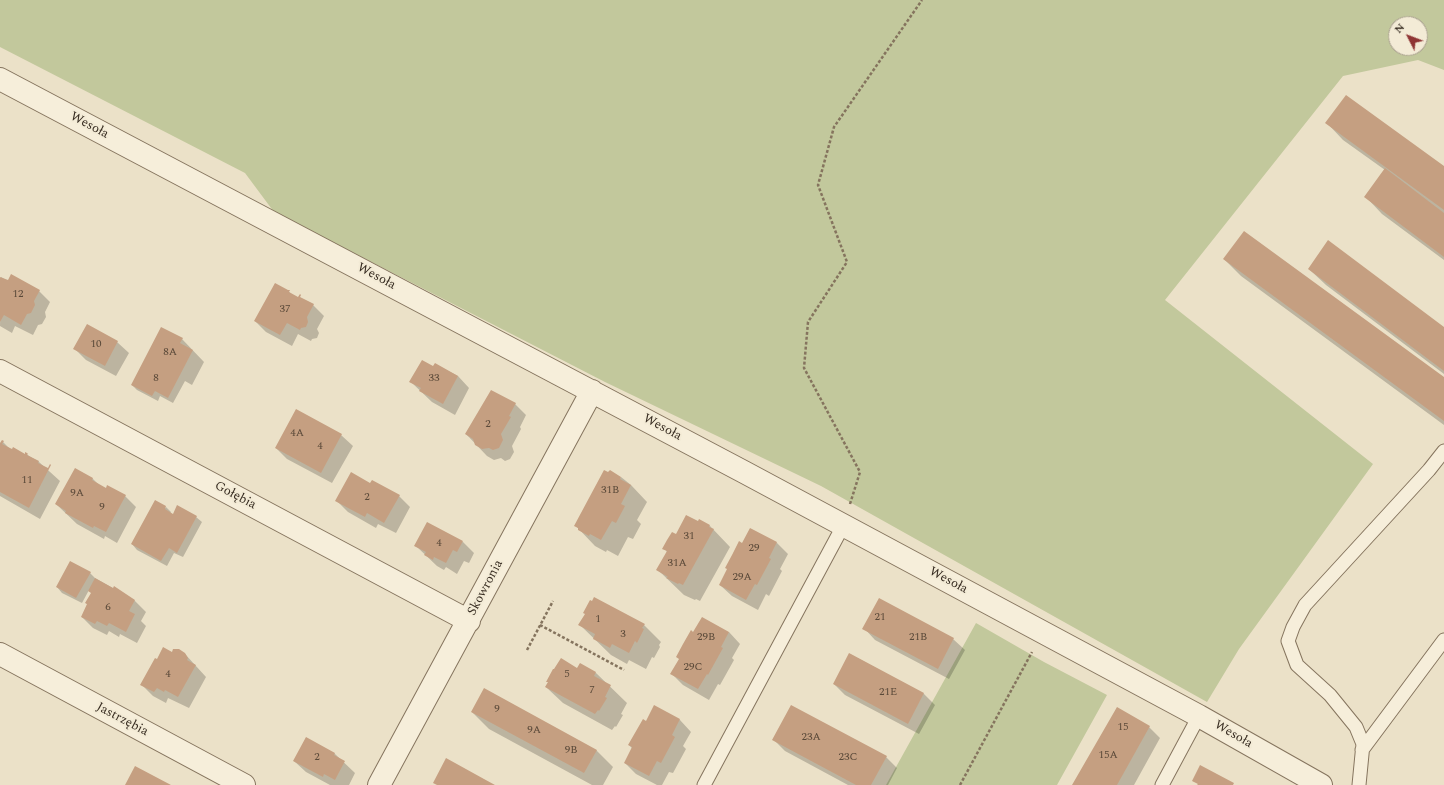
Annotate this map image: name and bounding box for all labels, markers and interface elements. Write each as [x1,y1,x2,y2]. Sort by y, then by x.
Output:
north arrow [1388,16,1428,56]
text: N [1390,19,1409,37]
street label: Wesoła [67,109,111,143]
street label: Wesoła [354,260,398,294]
house number: 12 [13,288,23,302]
house number: 37 [280,303,290,317]
house number: 10 [91,338,101,352]
house number: 8A [163,346,177,360]
house number: 8 [153,372,159,386]
house number: 33 [429,372,439,386]
street label: Wesoła [640,411,684,445]
house number: 2 [485,418,491,432]
house number: 4A [290,427,304,441]
house number: 4 [317,440,323,454]
house number: 11 [22,474,32,488]
street label: Gołębia [212,479,258,513]
house number: 31B [601,484,619,498]
house number: 9A [70,487,84,501]
house number: 2 [364,491,370,505]
house number: 9 [99,501,105,515]
house number: 31 [684,530,694,544]
house number: 4 [436,537,442,551]
house number: 29 [749,542,759,556]
street label: Skowronia [465,557,507,619]
house number: 31A [667,557,687,571]
street label: Wesoła [926,564,970,598]
house number: 29A [732,571,752,585]
house number: 6 [105,601,111,615]
house number: 21 [875,611,885,625]
house number: 1 [595,613,601,627]
house number: 3 [620,628,626,642]
house number: 29B [697,631,715,645]
house number: 21B [909,631,927,645]
house number: 29C [684,661,702,675]
house number: 4 [165,668,171,682]
house number: 5 [564,668,570,682]
house number: 7 [589,684,595,698]
house number: 21E [879,686,897,700]
street label: Jastrzębia [93,700,151,740]
house number: 9 [494,703,500,717]
street label: Wesoła [1211,718,1255,752]
house number: 15 [1118,721,1128,735]
house number: 9A [527,724,541,738]
house number: 23A [801,731,821,745]
house number: 9B [565,744,577,758]
house number: 15A [1098,749,1118,763]
house number: 2 [314,751,320,765]
house number: 23C [839,751,857,765]

